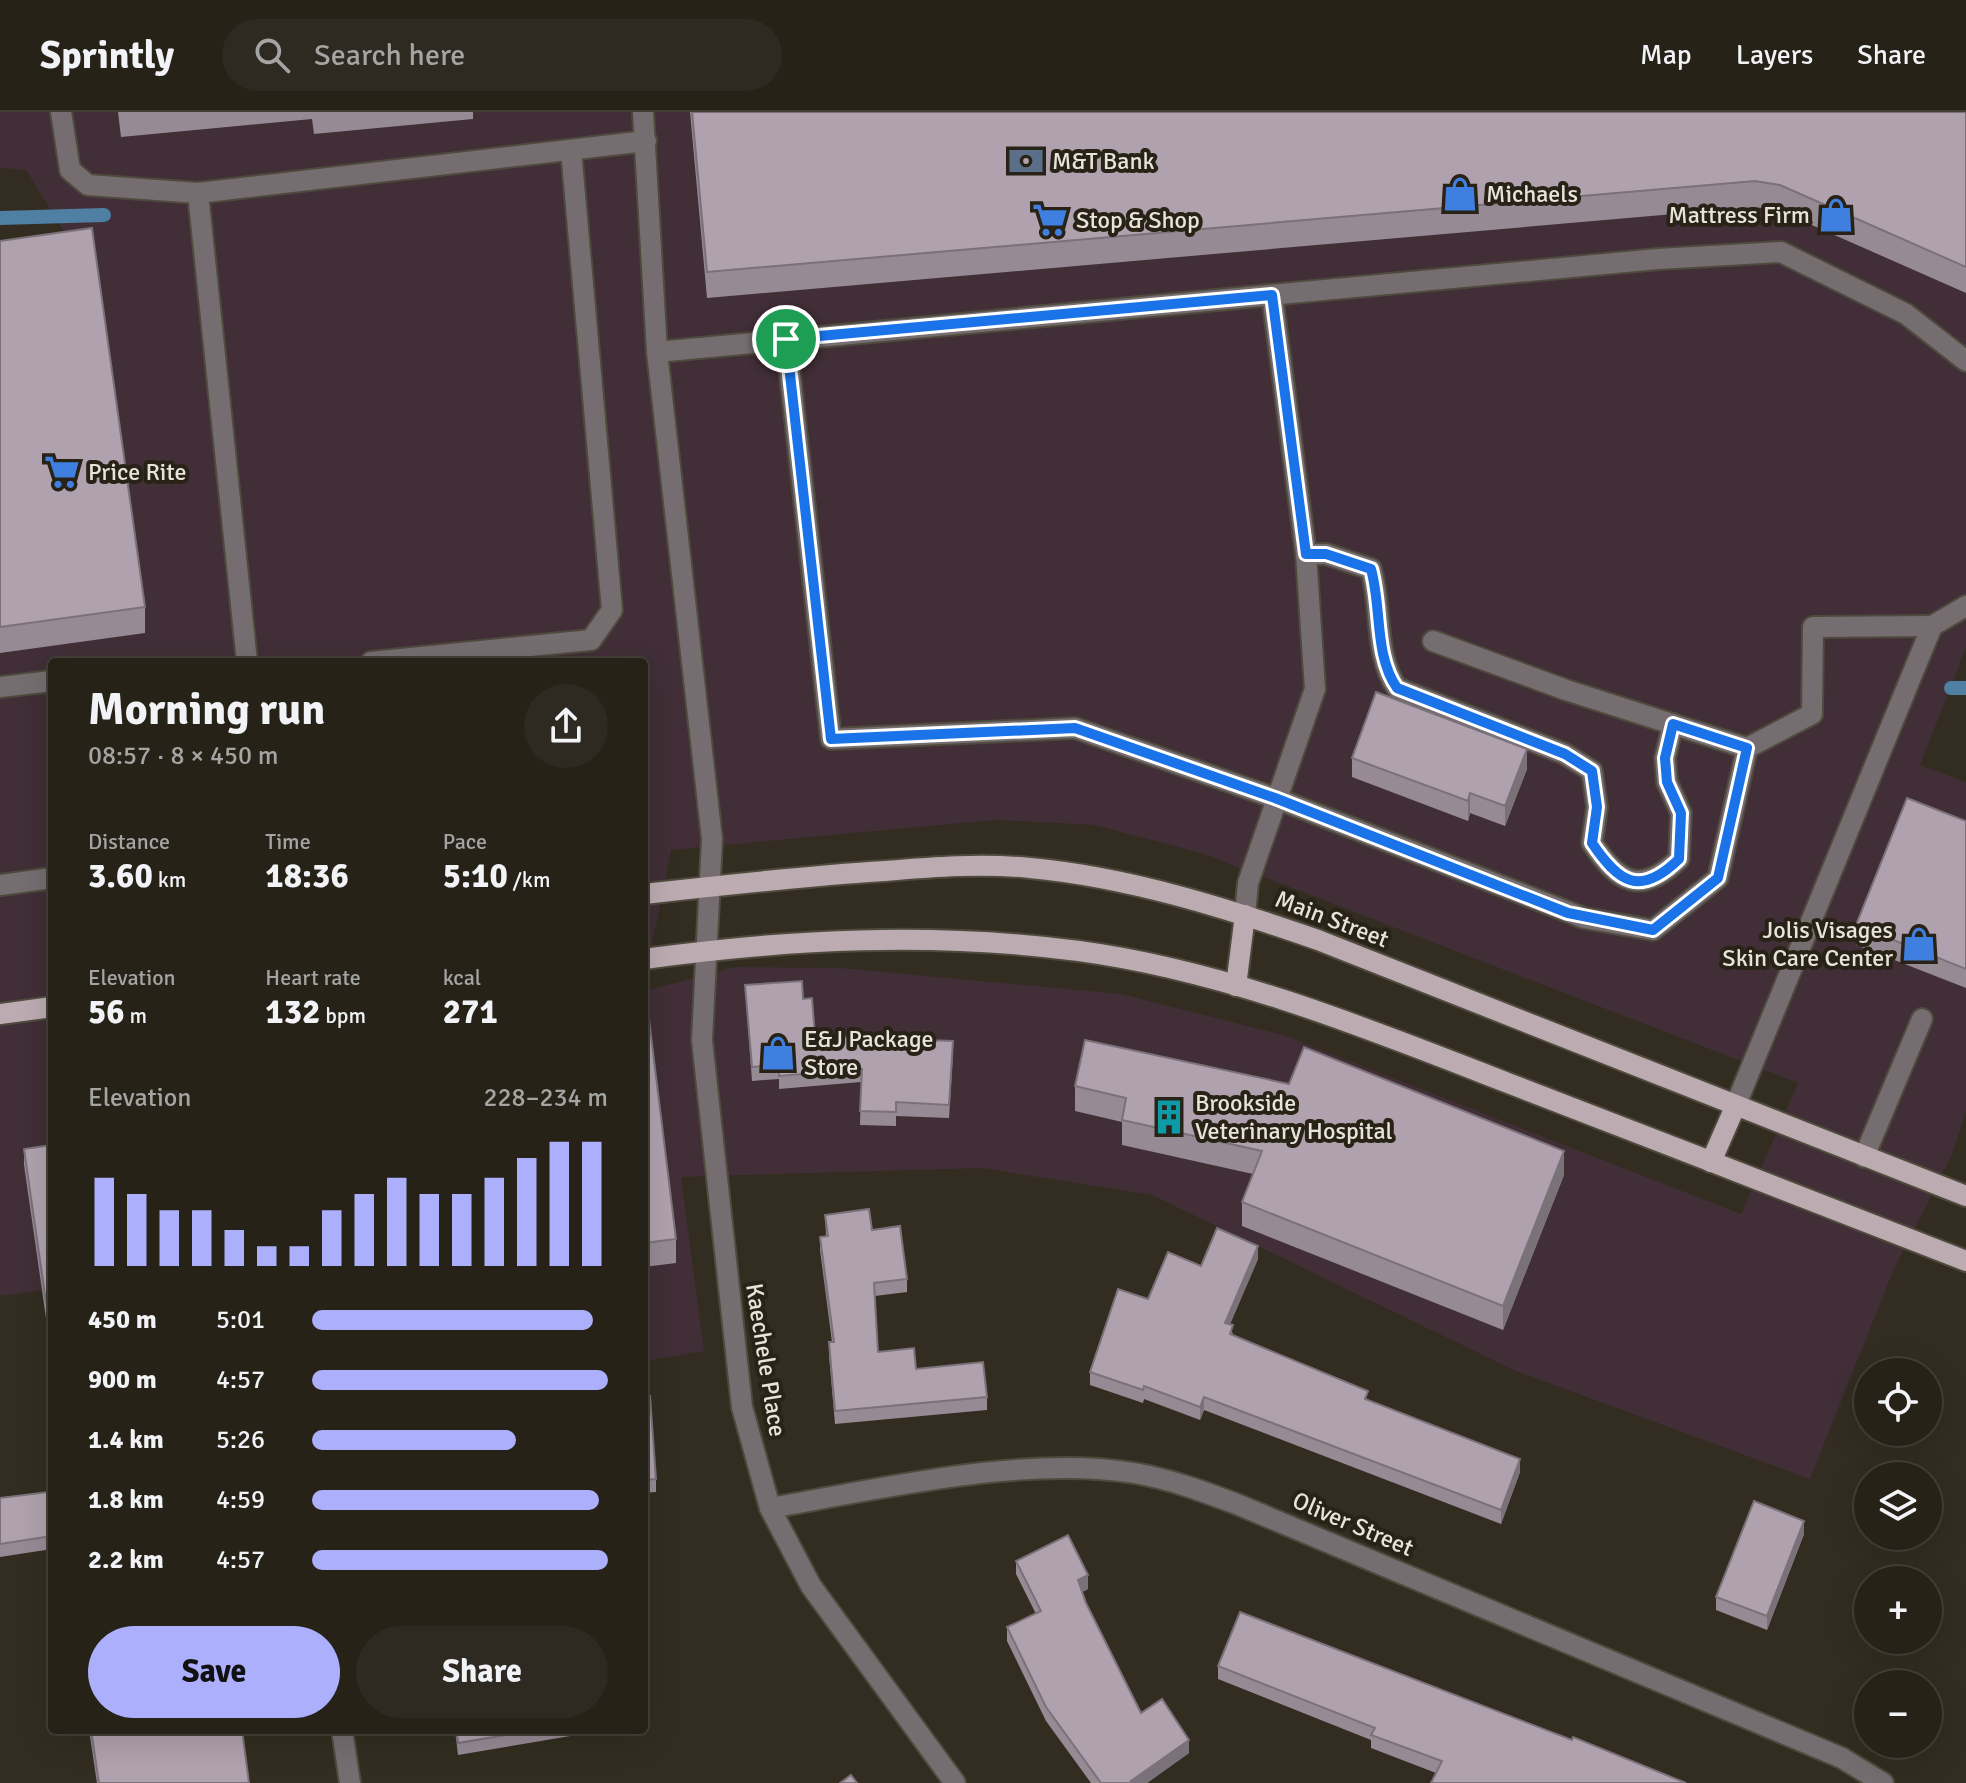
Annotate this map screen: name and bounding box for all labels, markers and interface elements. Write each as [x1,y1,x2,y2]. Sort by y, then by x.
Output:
search box [222,19,782,91]
text: Sprintly [40,32,174,79]
icon: search [250,33,294,77]
text: Search here [314,37,465,74]
text: Map [1640,38,1692,72]
text: Layers [1736,38,1813,72]
text: Share [1857,38,1926,72]
bank icon: M&T Bank [1007,142,1045,180]
place label: M&T Bank [1052,146,1155,176]
shop icon: Michaels [1441,175,1479,213]
place label: Michaels [1486,179,1578,209]
shop icon: Mattress Firm [1817,196,1855,234]
place label: Mattress Firm [1668,200,1810,230]
supermarket icon: Stop & Shop [1031,201,1069,239]
place label: Stop & Shop [1076,205,1200,235]
pin [752,305,820,373]
icon: arrive [764,317,808,361]
supermarket icon: Price Rite [43,453,81,491]
place label: Price Rite [88,457,186,487]
text: Morning run [88,683,325,737]
button: share [524,684,608,768]
text: 08:57 · 8 × 450 m [88,740,279,772]
text: Distance [88,828,170,855]
text: Time [265,828,311,855]
text: Pace [443,828,487,855]
text: 3.60 [88,855,153,897]
text: 18:36 [265,855,349,897]
text: 5:10 [443,855,508,897]
text: km [153,866,186,893]
text: /km [508,866,550,893]
street label: Main Street [1271,884,1393,954]
place label: Jolis Visages Skin Care Center [1722,915,1893,973]
shop icon: Jolis Visages Skin Care Center [1900,925,1938,963]
text: Elevation [88,964,176,991]
text: Heart rate [265,964,361,991]
text: kcal [443,964,481,991]
text: 56 [88,991,125,1033]
text: 132 [265,991,320,1033]
text: 271 [443,991,498,1033]
text: m [125,1002,147,1029]
text: bpm [320,1002,366,1029]
place label: E&J Package Store [804,1024,934,1082]
shop icon: E&J Package Store [759,1034,797,1072]
text: Elevation [88,1082,192,1114]
text: 228–234 m [484,1082,608,1114]
place label: Brookside Veterinary Hospital [1195,1088,1393,1146]
building icon: Brookside Veterinary Hospital [1150,1098,1188,1136]
street label: Kaechele Place [739,1281,793,1439]
text: 450 m [88,1304,157,1336]
text: 5:01 [216,1304,265,1336]
map controls [1854,1358,1942,1758]
button: locate [1854,1358,1942,1446]
text: 900 m [88,1364,157,1396]
text: 4:57 [216,1364,265,1396]
text: 1.4 km [88,1424,164,1456]
text: 5:26 [216,1424,265,1456]
button: layers [1854,1462,1942,1550]
text: 1.8 km [88,1484,164,1516]
text: 4:59 [216,1484,265,1516]
street label: Oliver Street [1288,1485,1418,1563]
text: 2.2 km [88,1544,164,1576]
text: 4:57 [216,1544,265,1576]
button: + [1854,1566,1942,1654]
button: Save [88,1626,340,1718]
button: Share [356,1626,608,1718]
button: − [1854,1670,1942,1758]

